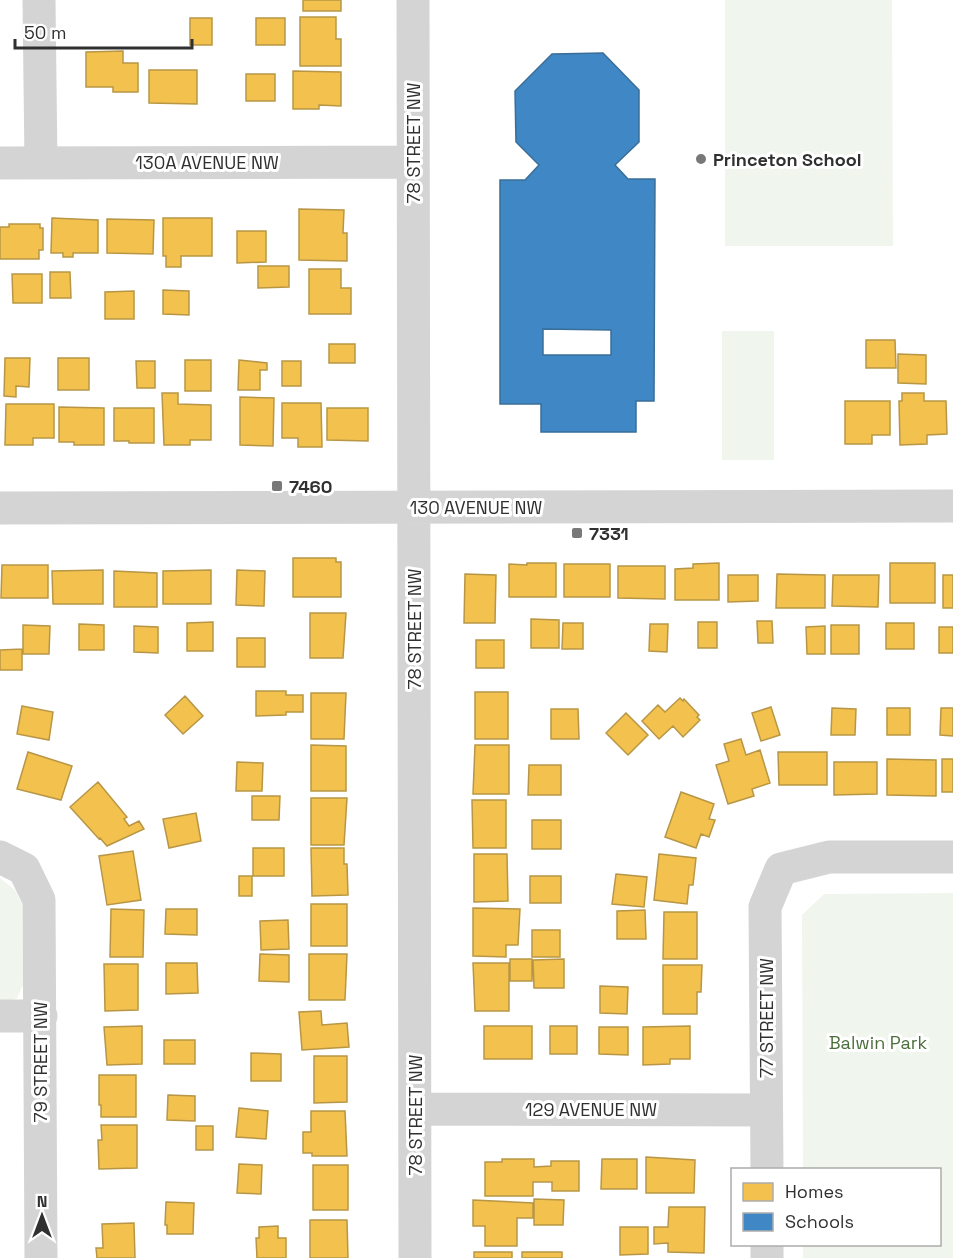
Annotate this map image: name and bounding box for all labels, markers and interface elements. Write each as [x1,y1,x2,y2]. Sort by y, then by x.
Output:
scale bar [15,12,192,50]
text: 50 m [24,21,66,44]
street label: 78 STREET NW [402,82,425,204]
place label: Princeton School [713,148,861,171]
street label: 130A AVENUE NW [135,151,279,174]
marker: Princeton School [694,152,708,166]
place label: 7460 [289,475,332,498]
marker: 7460 [270,479,284,493]
street label: 130 AVENUE NW [410,496,542,519]
place label: 7331 [589,522,629,545]
marker: 7331 [570,526,584,540]
street label: 78 STREET NW [403,568,426,690]
street label: 77 STREET NW [755,958,778,1078]
street label: 79 STREET NW [29,1001,52,1122]
park label: Balwin Park [829,1031,928,1054]
street label: 78 STREET NW [404,1054,427,1176]
street label: 129 AVENUE NW [525,1098,657,1121]
legend [731,1168,941,1246]
text: Homes [785,1180,844,1203]
north arrow [12,1186,72,1246]
text: N [37,1191,47,1212]
text: Schools [785,1210,854,1233]

